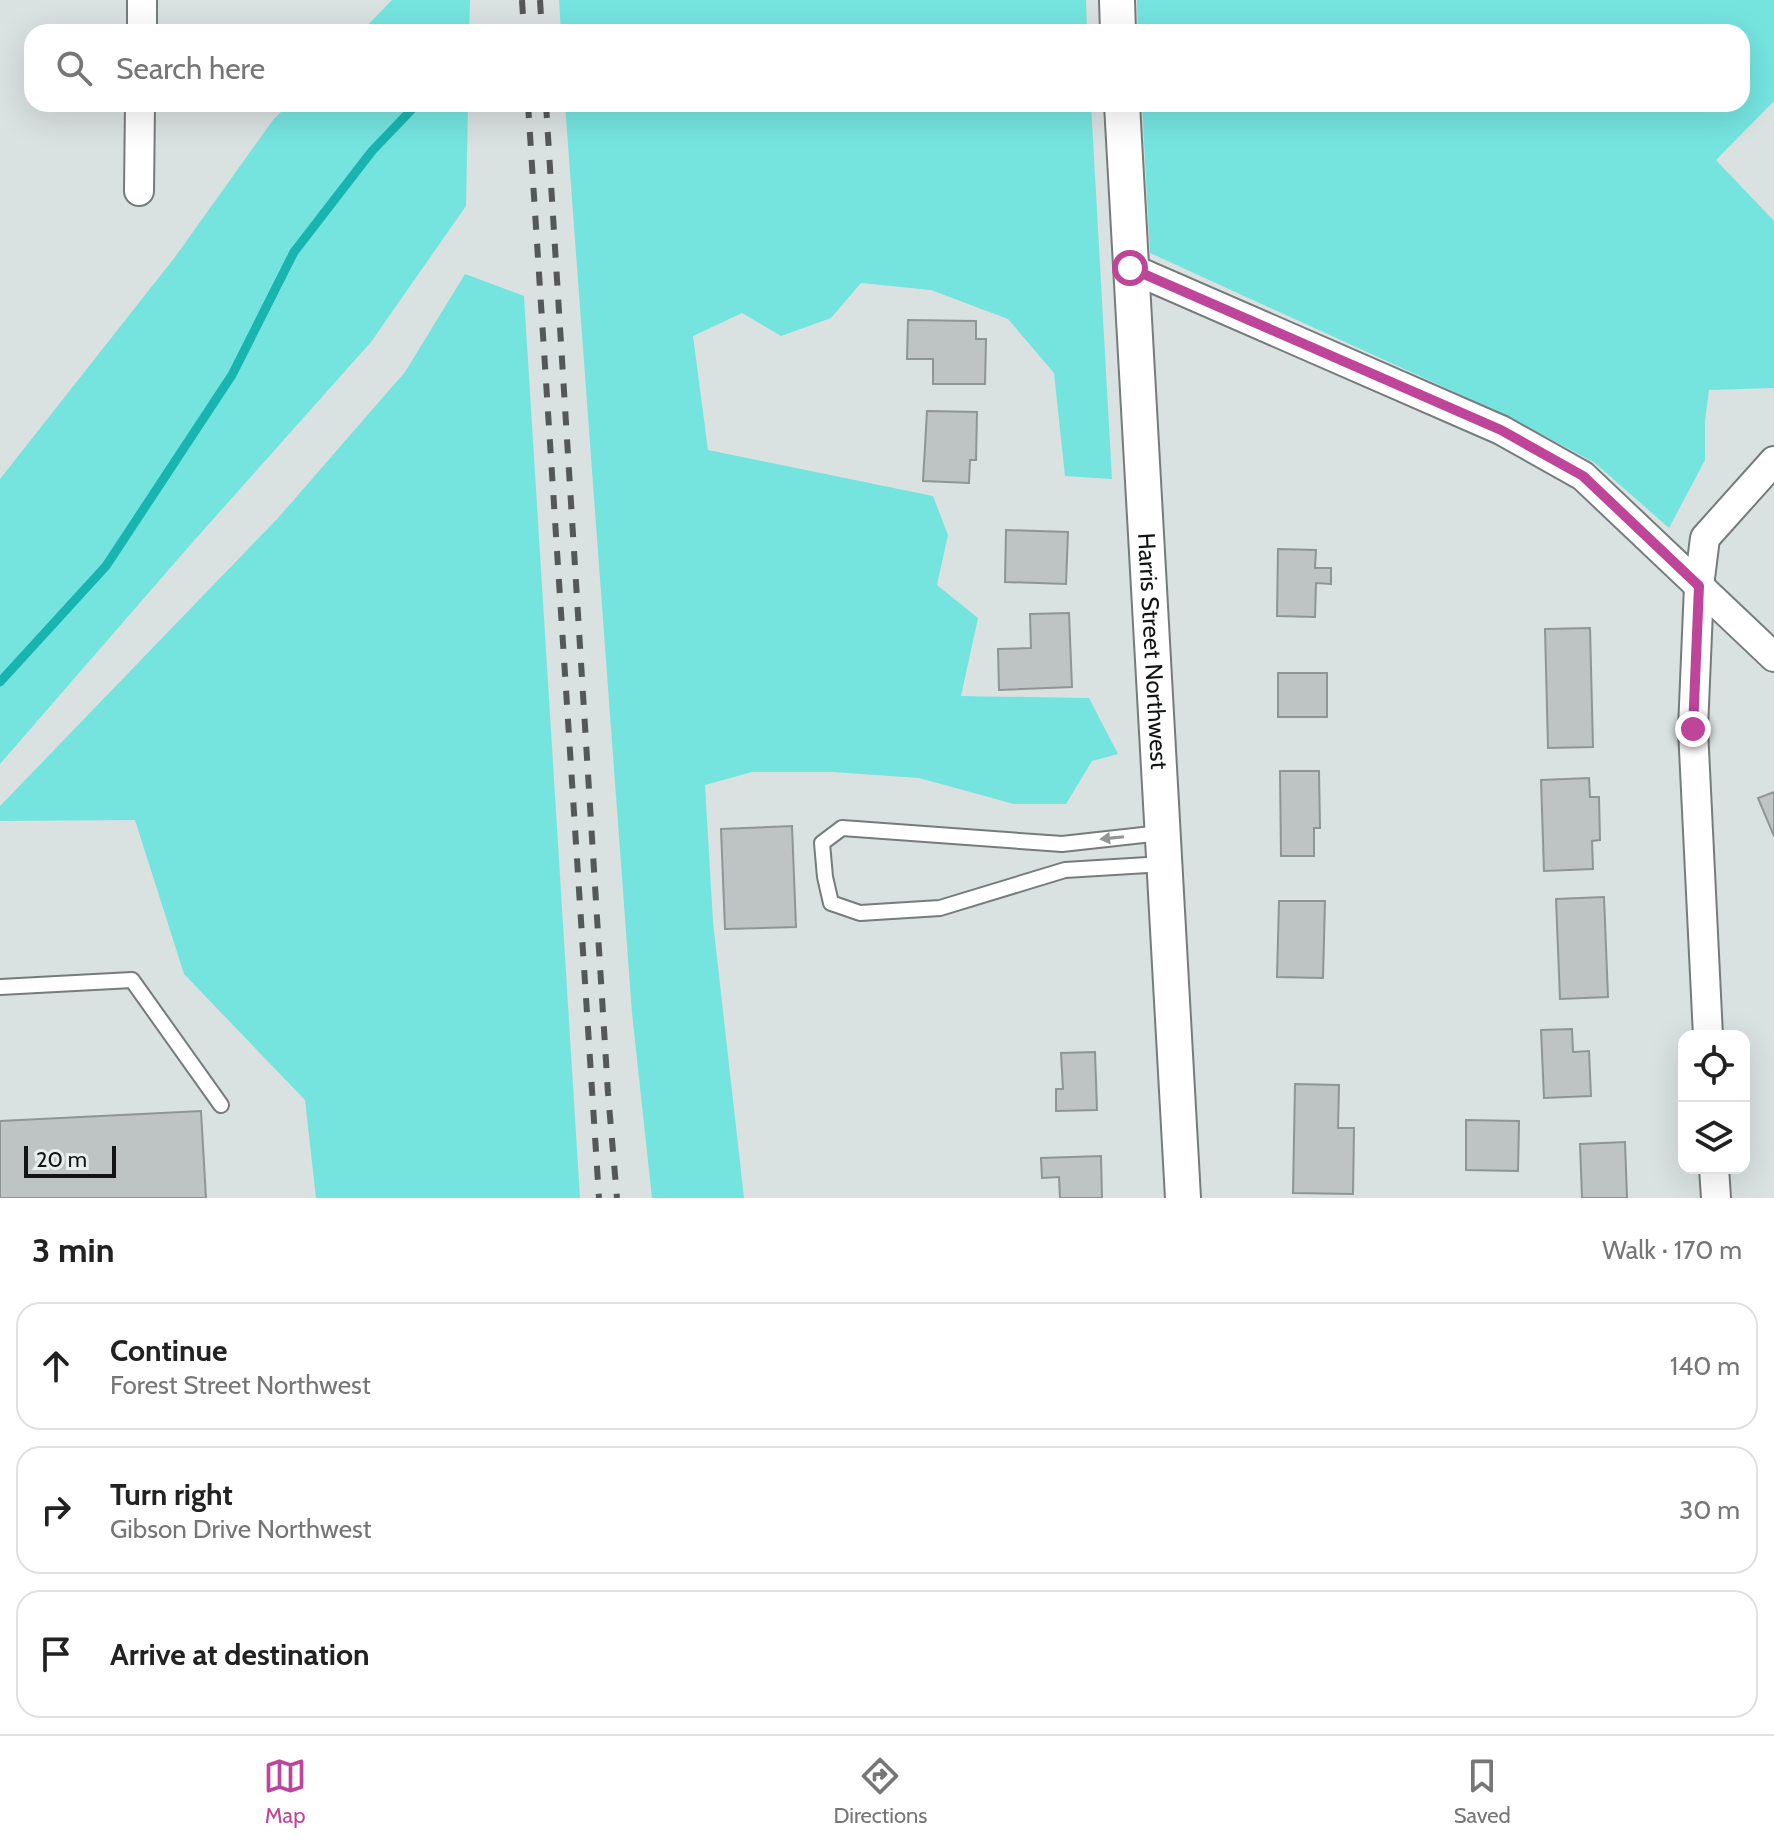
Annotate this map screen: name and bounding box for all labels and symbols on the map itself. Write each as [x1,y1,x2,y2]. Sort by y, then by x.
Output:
route start [1112,250,1148,286]
street label: Harris Street Northwest [1132,532,1174,770]
route end [1675,711,1711,747]
one-way arrow [1099,832,1124,845]
scale bar [24,1142,116,1178]

